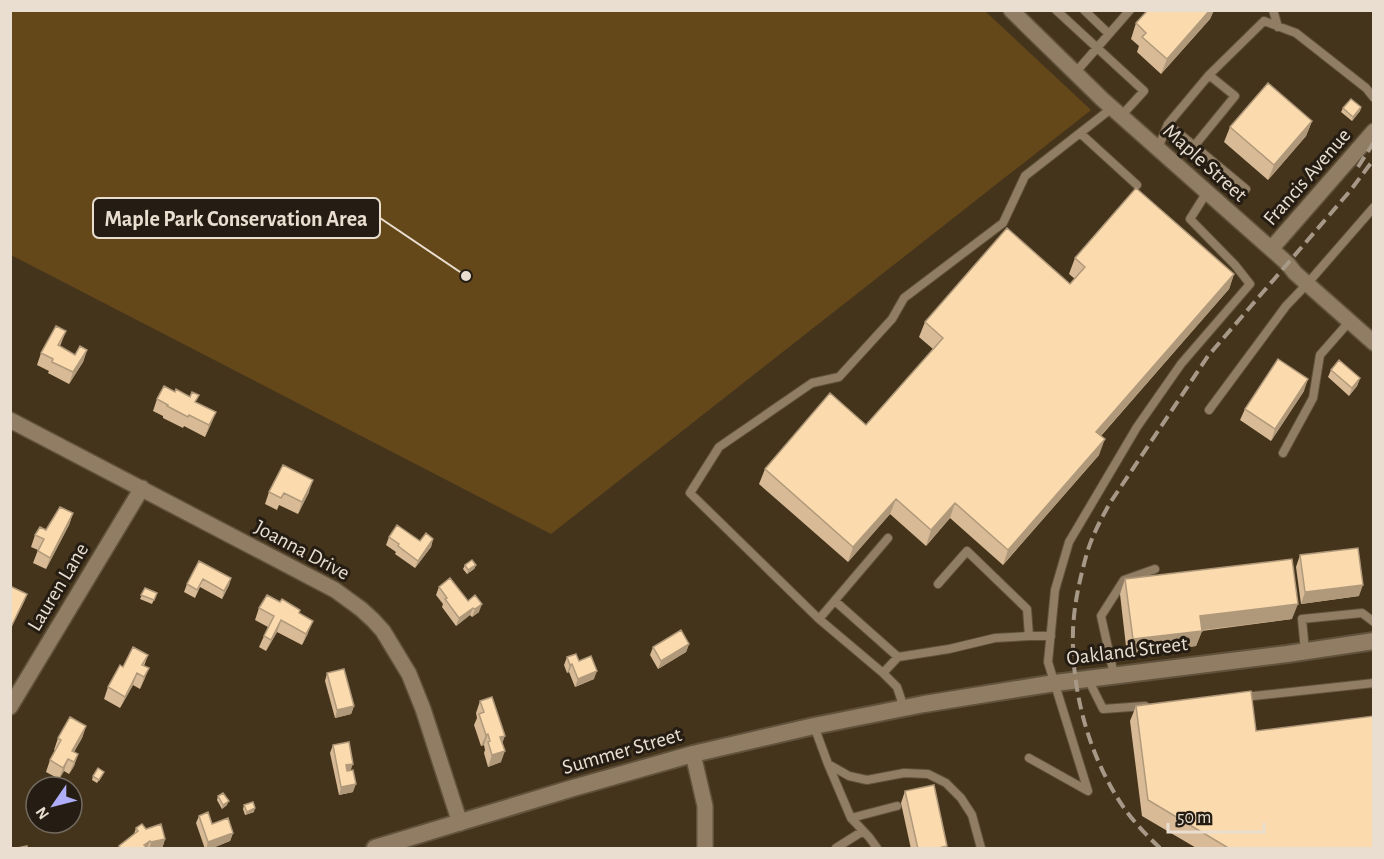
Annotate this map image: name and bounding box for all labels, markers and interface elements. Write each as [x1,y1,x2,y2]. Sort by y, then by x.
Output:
street label: Maple Street [1159,120,1251,206]
street label: Francis Avenue [1259,125,1355,229]
callout: Maple Park Conservation Area [93,198,380,238]
text: Maple Park Conservation Area [104,208,368,230]
street label: Joanna Drive [251,516,353,584]
street label: Lauren Lane [24,539,92,635]
street label: Oakland Street [1065,633,1189,669]
street label: Summer Street [560,724,684,778]
north arrow [24,775,84,835]
scale bar [1168,796,1264,834]
text: N [33,804,52,822]
text: 50 m [1177,809,1211,827]

